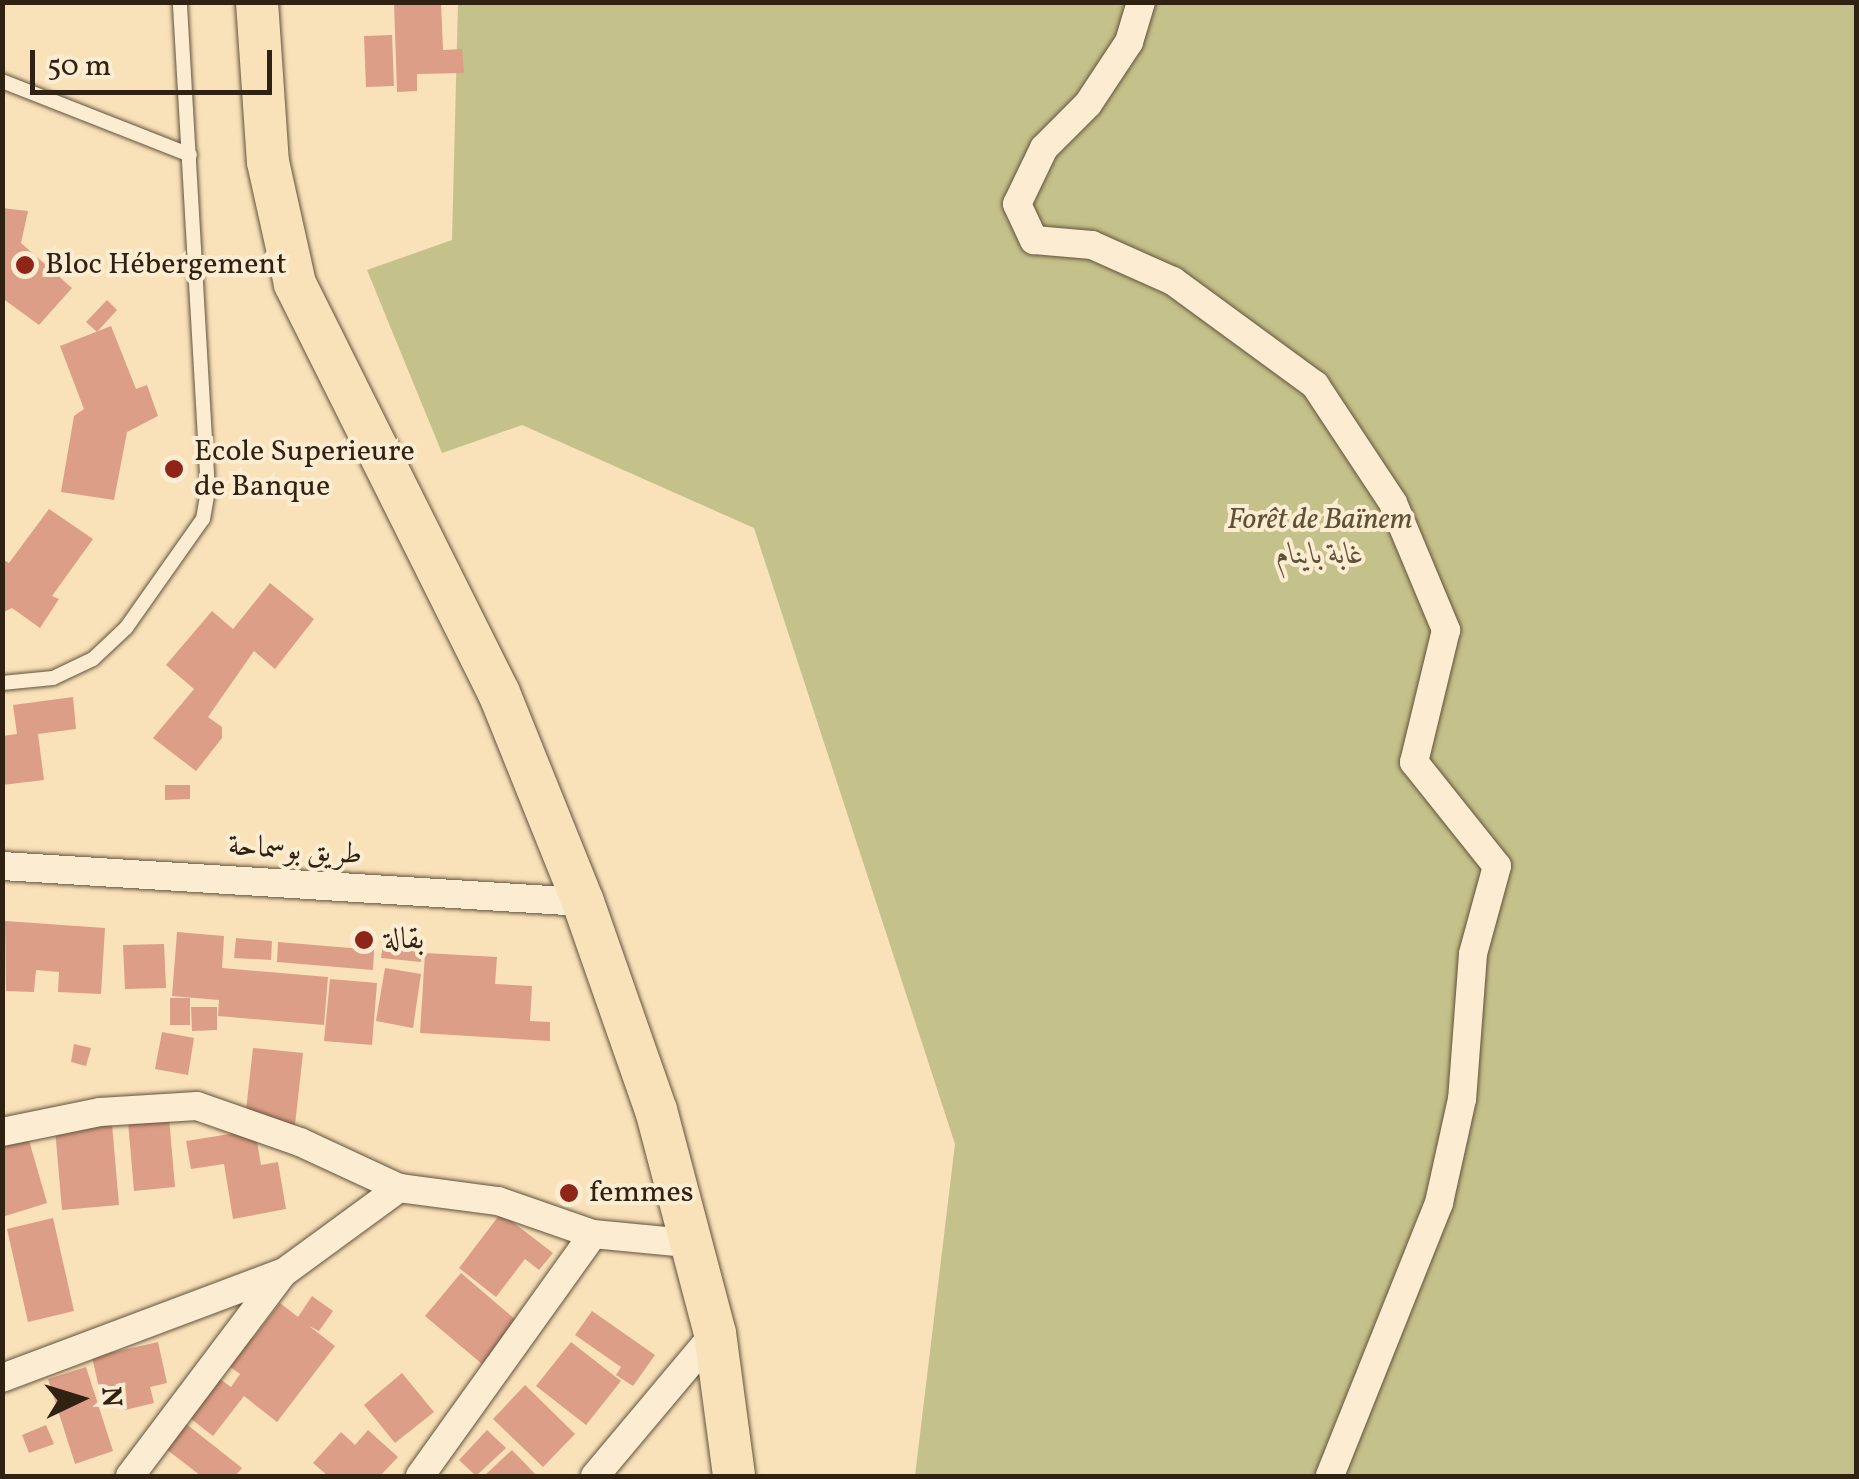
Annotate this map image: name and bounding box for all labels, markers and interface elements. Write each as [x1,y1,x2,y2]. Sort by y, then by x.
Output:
scale bar [35,30,278,92]
text: 50 m [47,46,111,88]
place label: Bloc Hébergement [45,247,287,283]
marker: Bloc Hébergement [14,254,36,276]
place label: Ecole Superieure de Banque [194,434,415,504]
marker: Ecole Superieure de Banque [163,458,185,480]
park label: Forêt de Baïnem غابة باينام [1227,502,1413,572]
street label: طريق بوسماحة [227,828,363,874]
place label: بقالة [384,922,424,958]
marker: بقالة [353,929,375,951]
place label: femmes [589,1175,694,1211]
marker: femmes [558,1182,580,1204]
north arrow [30,1349,130,1449]
text: N [90,1385,131,1408]

